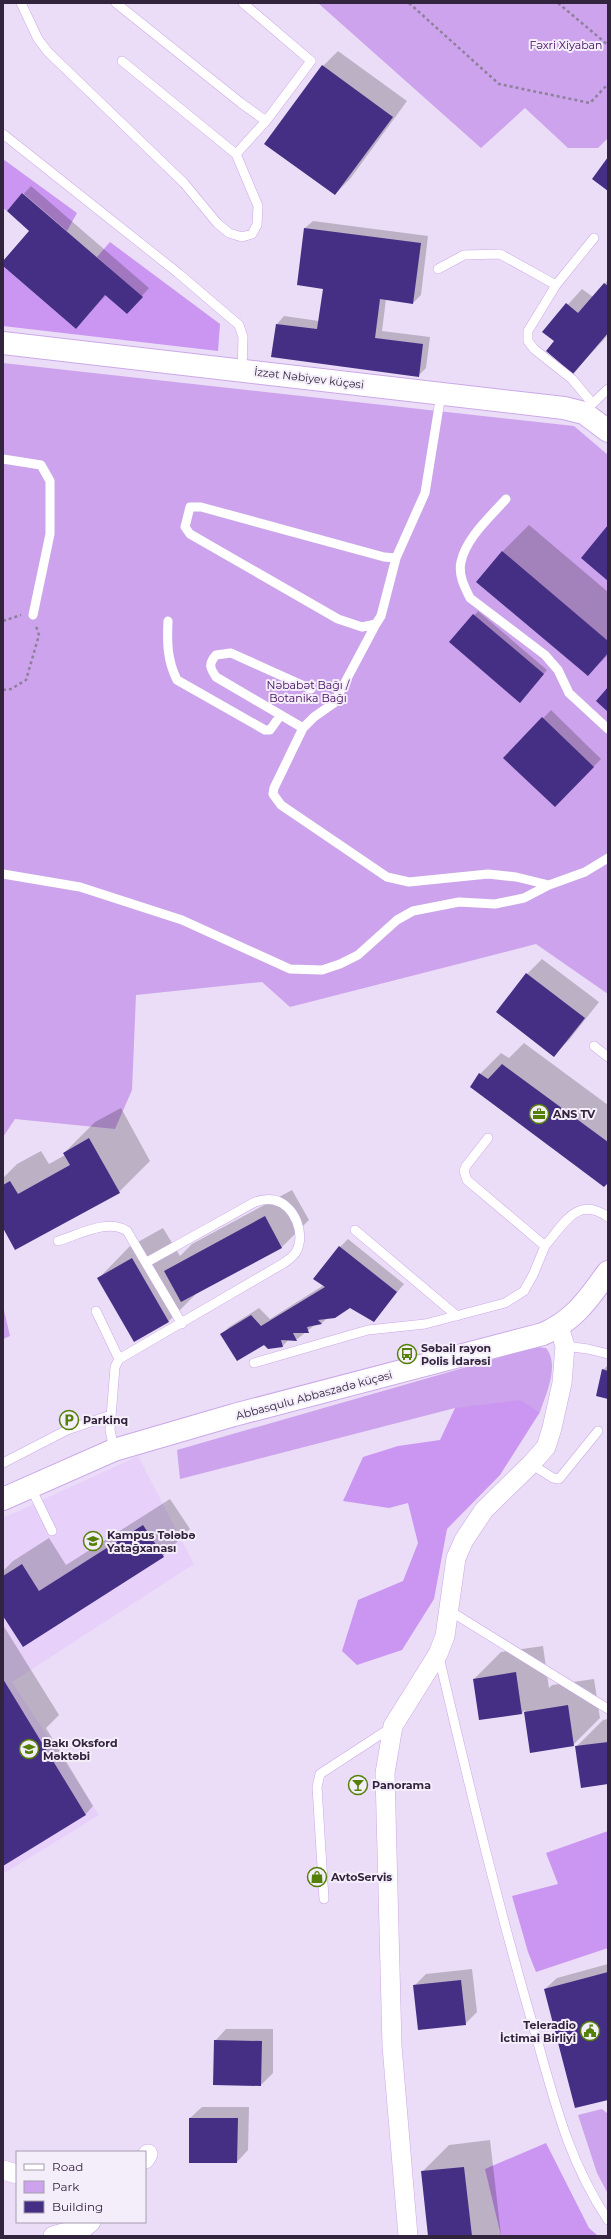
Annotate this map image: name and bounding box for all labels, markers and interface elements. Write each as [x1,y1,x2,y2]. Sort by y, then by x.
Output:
park label: Fəxri Xiyaban [530,38,602,52]
street label: İzzət Nəbiyev küçəsi [253,364,365,392]
park label: Nəbabət Bağı / Botanika Bağı [267,678,351,705]
office icon: ANS TV [528,1103,550,1125]
place label: ANS TV [552,1107,596,1121]
place label: Səbail rayon Polis İdarəsi [421,1341,491,1368]
bus stop icon: Səbail rayon Polis İdarəsi [396,1343,418,1365]
street label: Abbasqulu Abbaszadə küçəsi [234,1367,394,1423]
parking icon: Parkinq [58,1409,80,1431]
place label: Parkinq [83,1413,128,1427]
place label: Kampus Tələbə Yatağxanası [106,1528,195,1555]
school or university icon: Kampus Tələbə Yatağxanası [82,1530,104,1552]
place label: Bakı Oksford Məktəbi [43,1736,118,1763]
school or university icon: Bakı Oksford Məktəbi [18,1738,40,1760]
bar icon: Panorama [347,1774,369,1796]
place label: Panorama [372,1778,431,1792]
shop icon: AvtoServis [306,1866,328,1888]
place label: AvtoServis [330,1870,392,1884]
place label: Teleradio İctimai Birliyi [500,2018,576,2045]
public building icon: Teleradio İctimai Birliyi [579,2020,601,2042]
legend [16,2151,146,2223]
text: Road [52,2159,83,2174]
text: Park [52,2179,80,2194]
text: Building [52,2199,103,2214]

